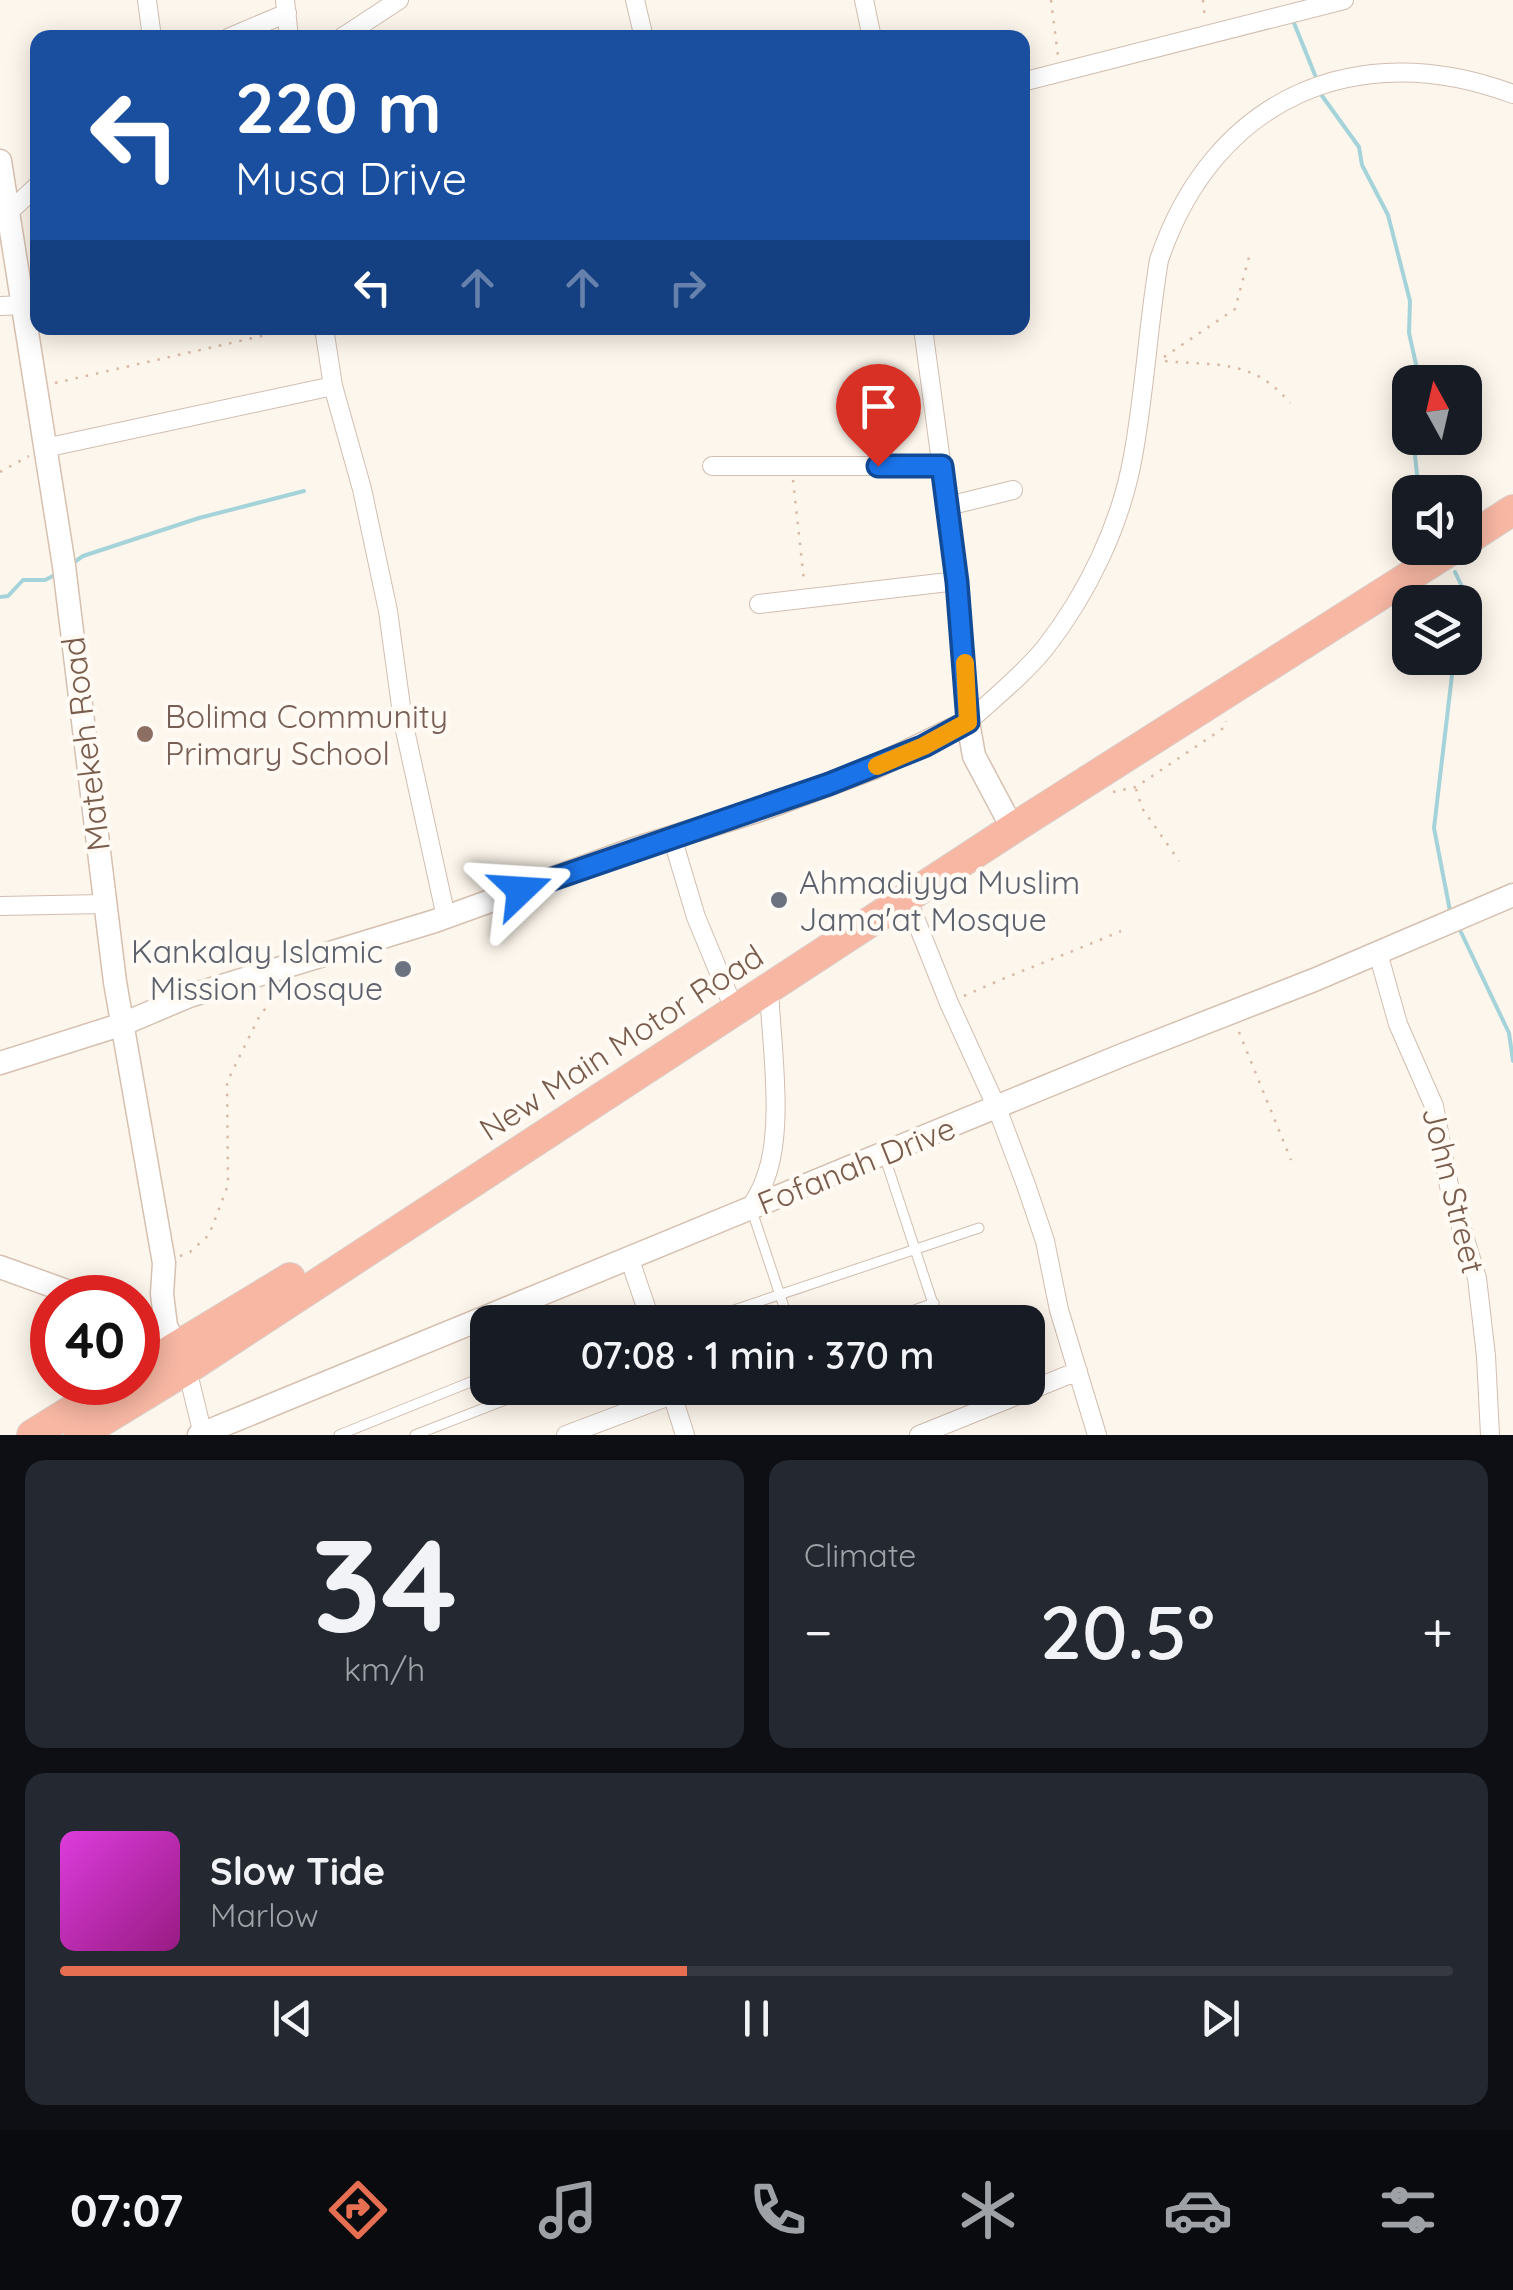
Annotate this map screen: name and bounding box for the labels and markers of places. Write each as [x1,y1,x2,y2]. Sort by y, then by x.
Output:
pin [836,364,921,467]
place label: Bolima Community Primary School [165,696,448,773]
marker: Bolima Community Primary School [134,723,156,745]
place label: Ahmadiyya Muslim Jama'at Mosque [799,862,1080,939]
marker: Ahmadiyya Muslim Jama'at Mosque [768,889,790,911]
place label: Kankalay Islamic Mission Mosque [131,931,383,1008]
marker: Kankalay Islamic Mission Mosque [392,958,414,980]

